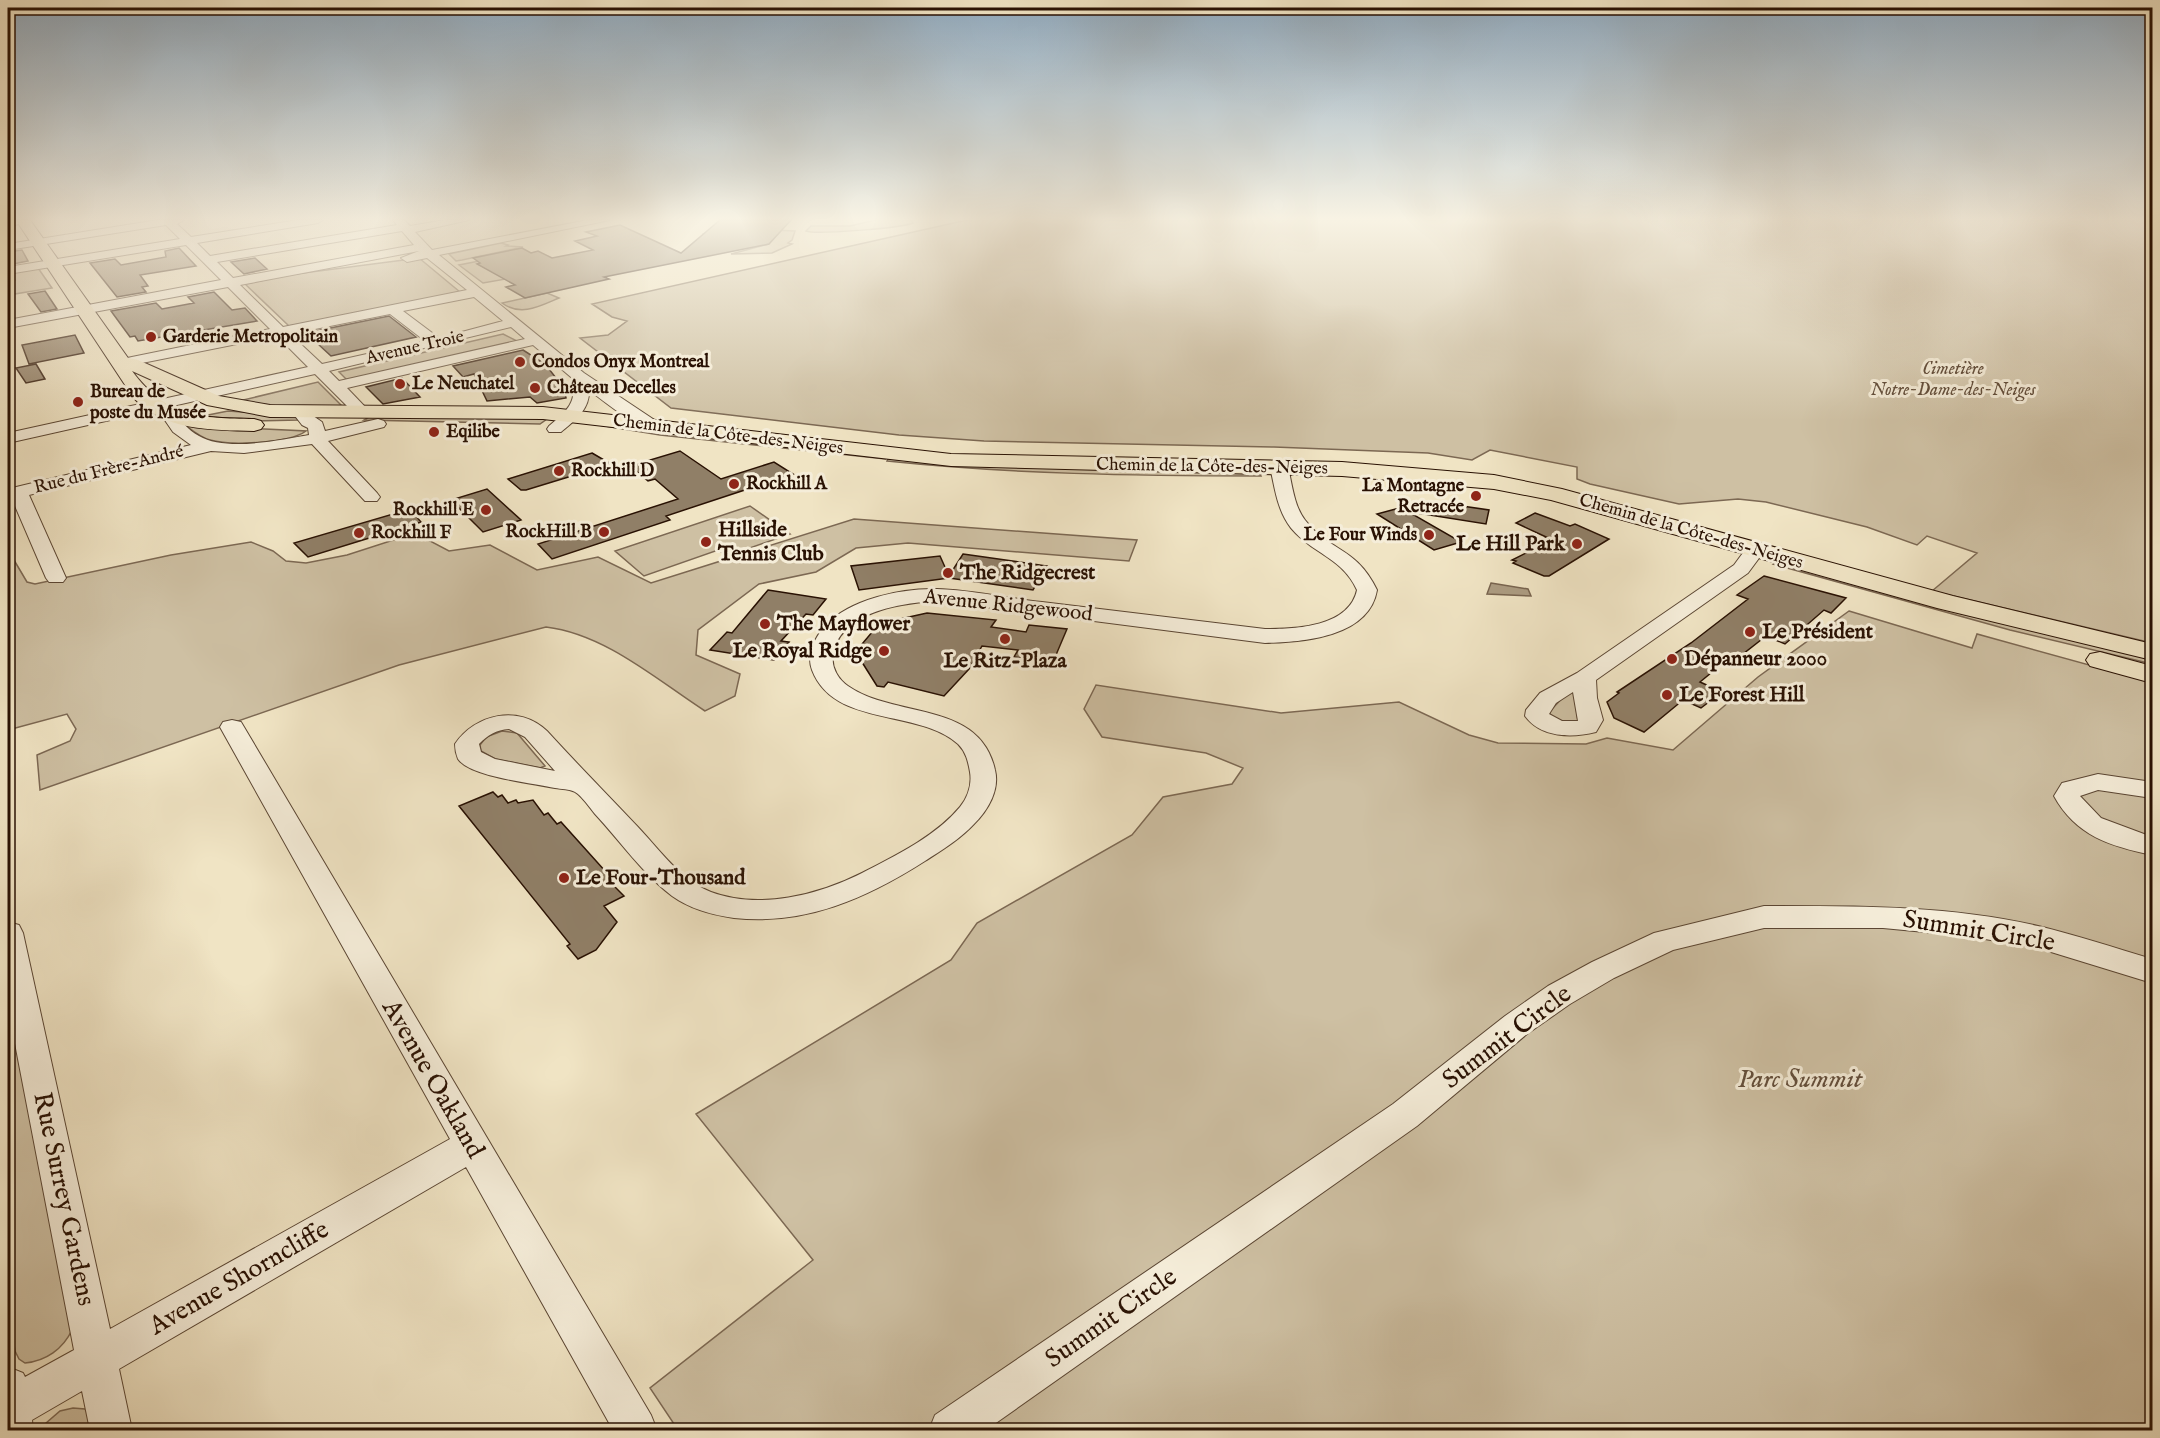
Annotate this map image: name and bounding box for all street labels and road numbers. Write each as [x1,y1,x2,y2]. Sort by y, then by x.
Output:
street label: Avenue Troie [363,326,466,371]
street label: Chemin de la Côte-des-Neiges [612,409,844,461]
street label: Rue du Frère-André [32,440,186,500]
street label: Chemin de la Côte-des-Neiges [1096,453,1328,481]
street label: Chemin de la Côte-des-Neiges [1576,489,1806,575]
street label: Avenue Ridgewood [921,584,1095,628]
street label: Summit Circle [1901,903,2057,959]
street label: Summit Circle [1436,978,1578,1096]
street label: Avenue Oakland [374,993,492,1164]
street label: Rue Surrey Gardens [25,1089,103,1309]
street label: Avenue Shorncliffe [142,1213,335,1343]
street label: Summit Circle [1039,1260,1183,1376]

